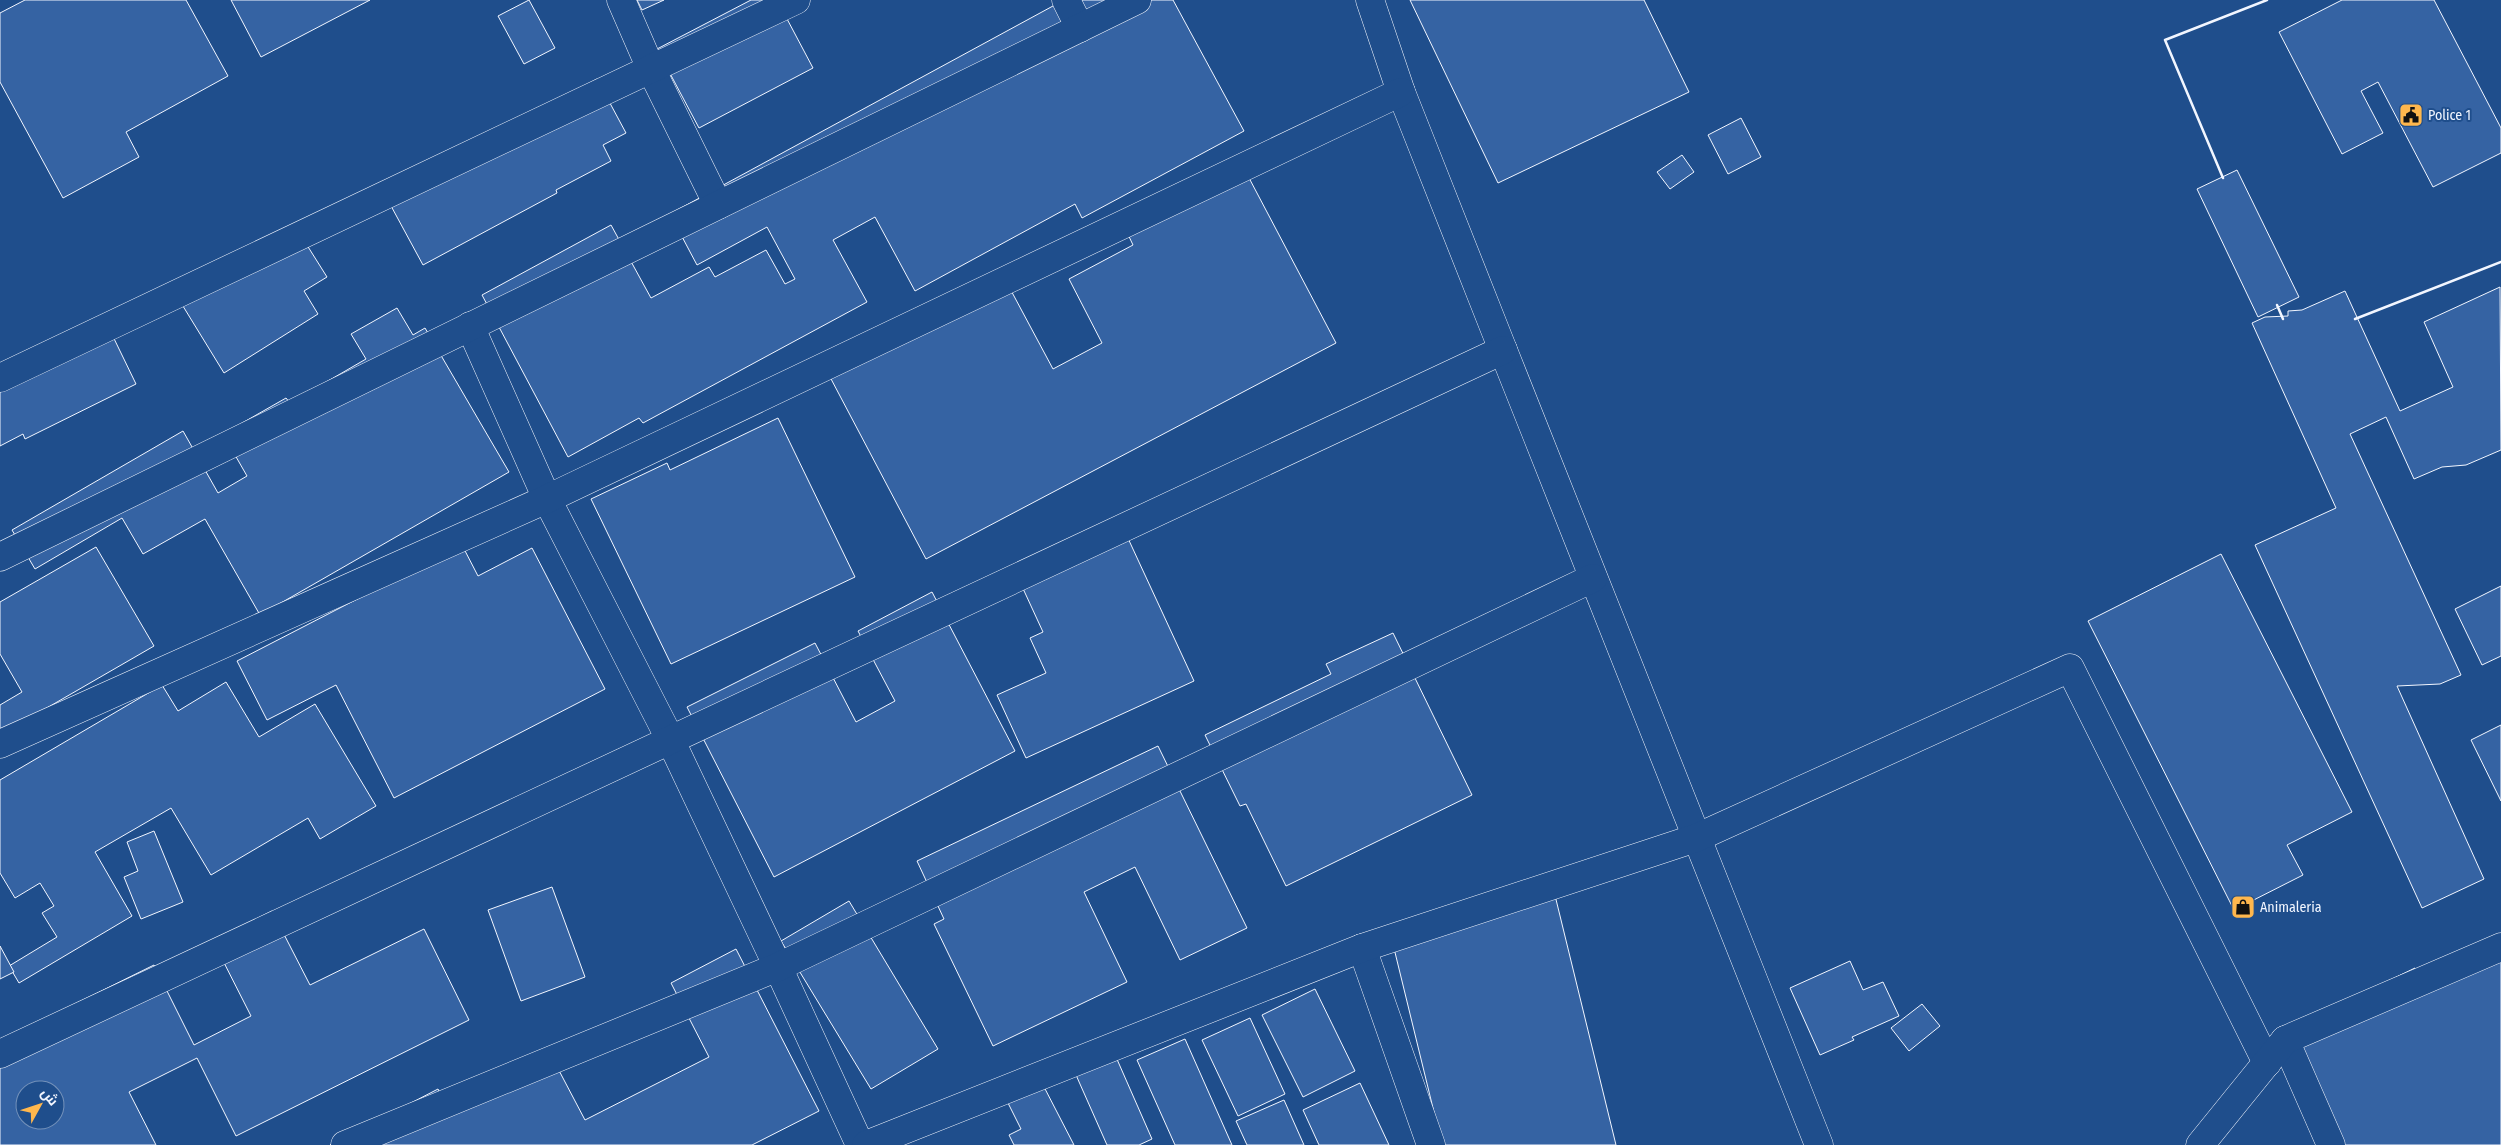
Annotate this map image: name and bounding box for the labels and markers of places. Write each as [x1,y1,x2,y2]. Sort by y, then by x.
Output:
public building icon: Police 1 [2398,102,2424,128]
place label: Police 1 [2428,107,2471,124]
shop icon: Animaleria [2230,894,2256,920]
place label: Animaleria [2260,899,2322,916]

